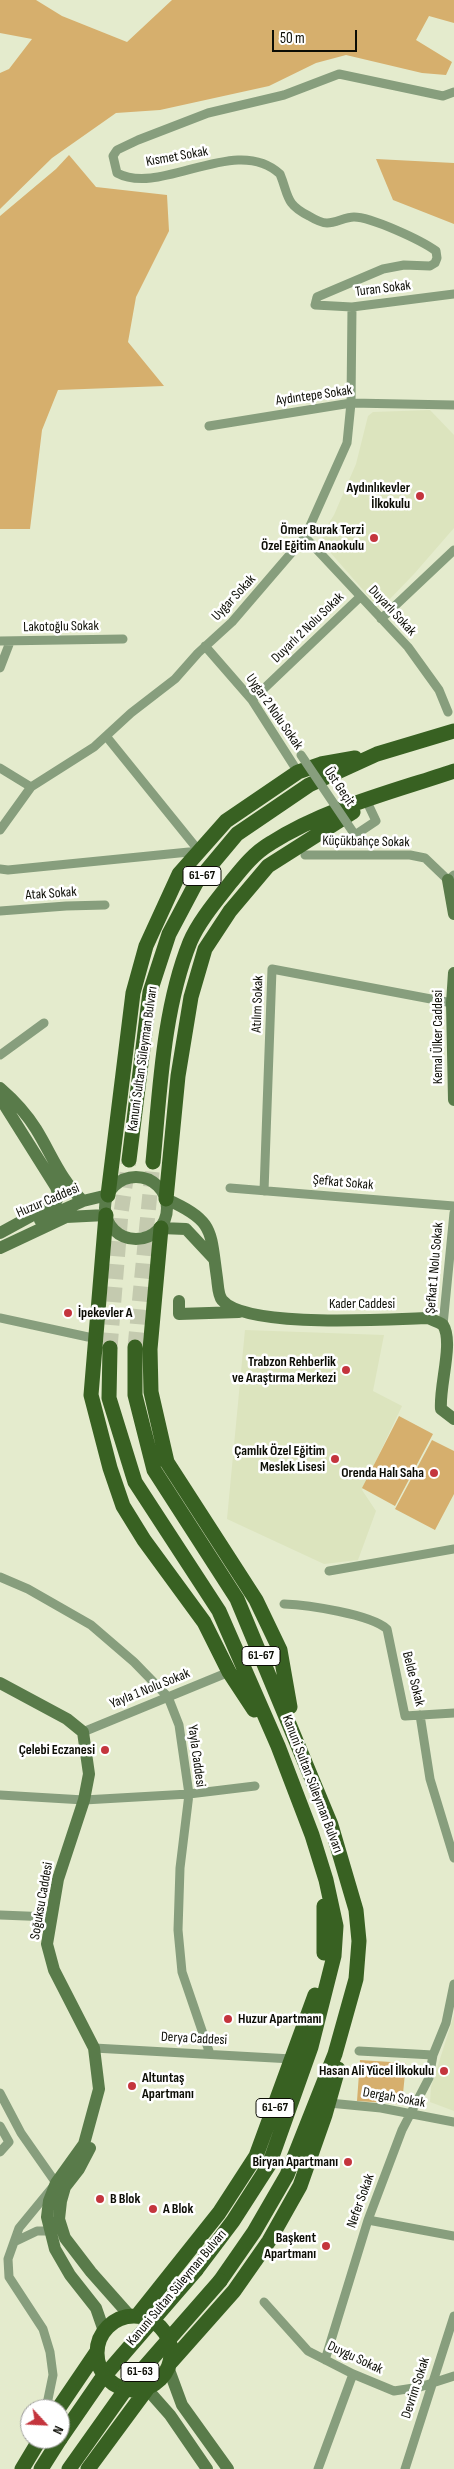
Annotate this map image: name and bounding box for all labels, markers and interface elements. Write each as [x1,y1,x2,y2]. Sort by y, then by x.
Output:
scale bar [274,20,359,52]
text: 50 m [280,29,305,48]
street label: Kısmet Sokak [145,143,209,171]
street label: Turan Sokak [354,277,412,301]
street label: Aydıntepe Sokak [275,382,353,410]
place label: Aydınlıkevler İlkokulu [347,480,410,512]
marker: Aydınlıkevler İlkokulu [414,490,426,502]
place label: Ömer Burak Terzi Özel Eğitim Anaokulu [261,522,364,554]
marker: Ömer Burak Terzi Özel Eğitim Anaokulu [368,532,380,544]
street label: Uygar Sokak [208,571,260,625]
street label: Duyarlı Sokak [364,582,420,640]
street label: Duyarlı 2 Nolu Sokak [268,589,348,667]
street label: Lakotoğlu Sokak [23,618,99,636]
street label: Uygar 2 Nolu Sokak [242,671,306,753]
street label: Üst Geçit [320,764,358,810]
street label: Küçükbahçe Sokak [322,833,410,851]
road number: 61-67 [183,866,221,886]
street label: Atak Sokak [25,884,77,904]
street label: Atılım Sokak [249,975,267,1033]
street label: Kanuni Sultan Süleyman Bulvarı [124,985,162,1133]
street label: Kemal Ülker Caddesi [430,990,446,1084]
street label: Şefkat Sokak [312,1172,374,1194]
street label: Huzur Caddesi [14,1180,82,1222]
street label: Şefkat 1 Nolu Sokak [423,1222,447,1314]
street label: Kader Caddesi [329,1296,395,1312]
place label: İpekevler A [78,1305,133,1321]
marker: İpekevler A [62,1307,74,1319]
place label: Trabzon Rehberlik ve Araştırma Merkezi [232,1354,336,1386]
marker: Trabzon Rehberlik ve Araştırma Merkezi [340,1364,352,1376]
place label: Çamlık Özel Eğitim Meslek Lisesi [234,1443,325,1475]
marker: Çamlık Özel Eğitim Meslek Lisesi [329,1453,341,1465]
place label: Orenda Halı Saha [341,1465,424,1481]
marker: Orenda Halı Saha [428,1467,440,1479]
road number: 61-67 [242,1646,280,1665]
street label: Belde Sokak [398,1650,428,1708]
street label: Yayla 1 Nolu Sokak [108,1665,192,1713]
street label: Kanuni Sultan Süleyman Bulvarı [278,1713,346,1855]
street label: Yayla Caddesi [183,1724,209,1788]
place label: Çelebi Eczanesi [19,1742,95,1758]
marker: Çelebi Eczanesi [99,1744,111,1756]
street label: Soğuksu Caddesi [27,1861,57,1941]
place label: Huzur Apartmanı [238,2011,321,2027]
marker: Huzur Apartmanı [222,2013,234,2025]
street label: Derya Caddesi [160,2029,228,2049]
place label: Hasan Ali Yücel İlkokulu [319,2063,434,2079]
marker: Hasan Ali Yücel İlkokulu [438,2065,450,2077]
place label: Altuntaş Apartmanı [142,2070,194,2102]
marker: Altuntaş Apartmanı [126,2080,138,2092]
street label: Dergah Sokak [361,2084,427,2112]
road number: 61-67 [256,2098,294,2118]
place label: Biryan Apartmanı [252,2154,338,2170]
marker: Biryan Apartmanı [342,2156,354,2168]
street label: Nefer Sokak [343,2172,379,2230]
place label: B Blok [110,2191,140,2207]
marker: B Blok [94,2193,106,2205]
place label: A Blok [163,2201,193,2217]
marker: A Blok [147,2203,159,2215]
street label: Kanuni Sultan Süleyman Bulvarı [123,2227,231,2349]
place label: Başkent Apartmanı [264,2230,316,2262]
marker: Başkent Apartmanı [320,2240,332,2252]
street label: Duygu Sokak [325,2338,385,2378]
street label: Devrim Sokak [398,2355,434,2421]
road number: 61-63 [121,2362,159,2382]
north arrow [20,2399,70,2449]
text: N [49,2423,67,2437]

